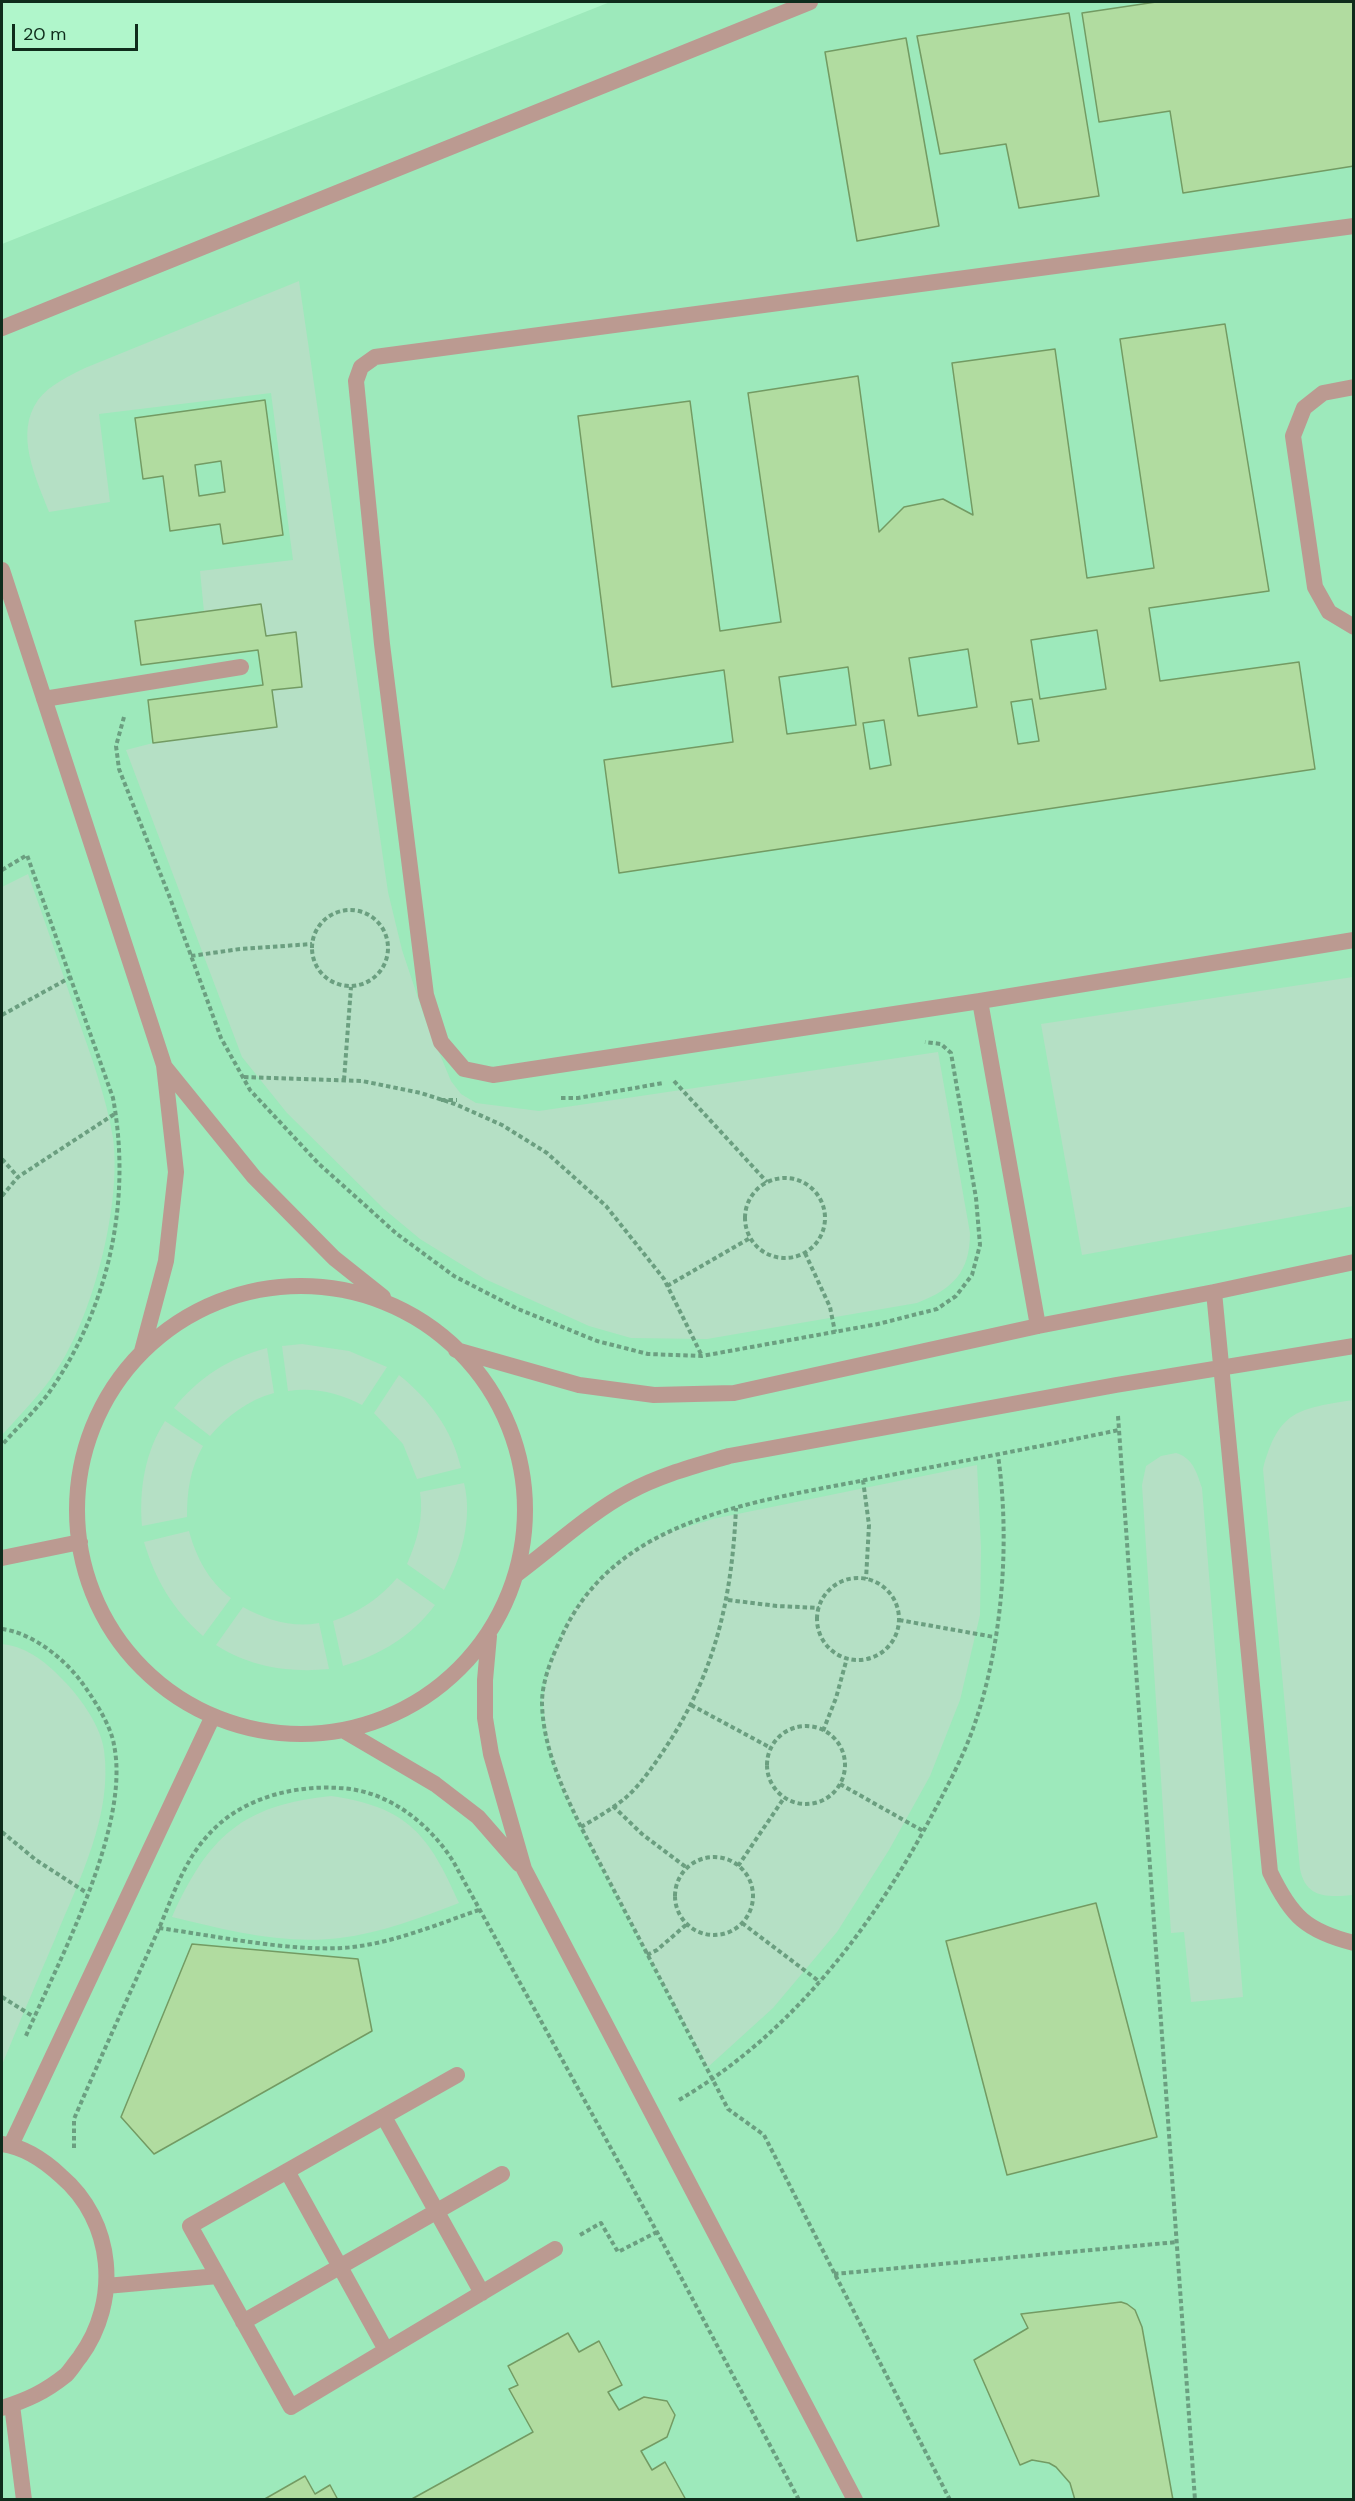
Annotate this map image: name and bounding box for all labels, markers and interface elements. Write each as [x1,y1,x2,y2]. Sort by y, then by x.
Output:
scale bar [15,12,141,50]
text: 20 m [23,22,66,46]

